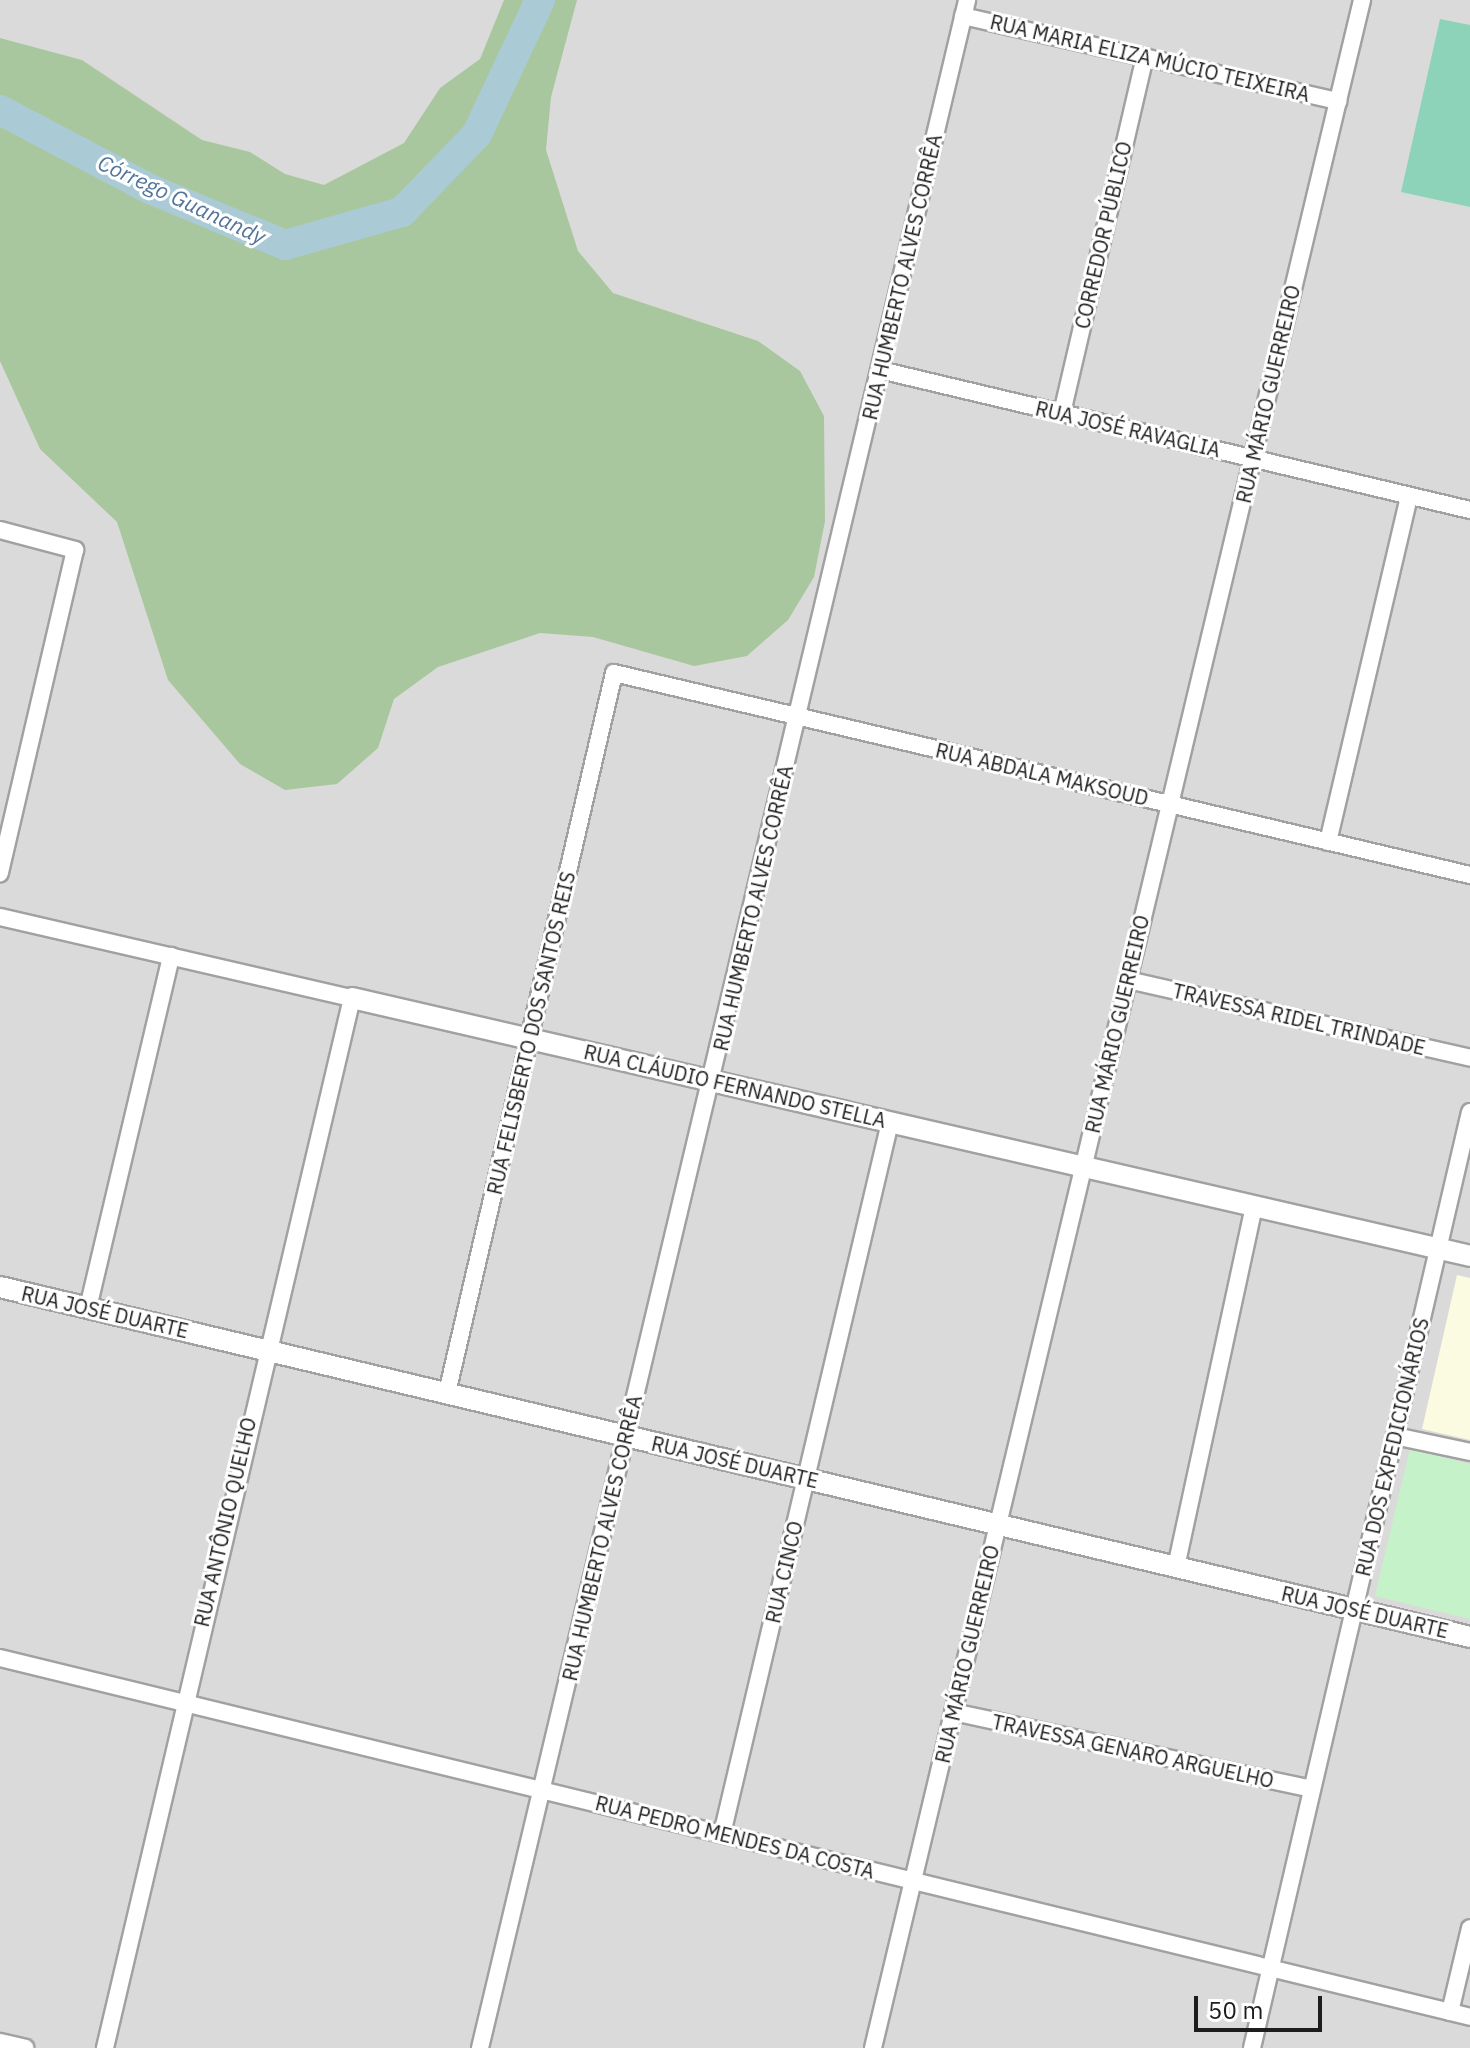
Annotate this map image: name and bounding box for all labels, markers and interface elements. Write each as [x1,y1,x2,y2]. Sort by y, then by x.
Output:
street label: RUA MARIA ELIZA MÚCIO TEIXEIRA [988,9,1312,107]
street label: RUA HUMBERTO ALVES CORRÊA [857,132,947,422]
street label: CORREDOR PÚBLICO [1070,139,1136,331]
water label: Córrego Guanandy [94,149,270,249]
street label: RUA MÁRIO GUERREIRO [1231,283,1305,505]
street label: RUA JOSÉ RAVAGLIA [1033,396,1223,462]
street label: RUA ABDALA MAKSOUD [933,738,1151,810]
street label: RUA HUMBERTO ALVES CORRÊA [708,763,798,1053]
street label: RUA FELISBERTO DOS SANTOS REIS [482,869,580,1197]
street label: RUA MÁRIO GUERREIRO [1080,913,1154,1135]
street label: TRAVESSA RIDEL TRINDADE [1170,978,1428,1060]
street label: RUA CLÁUDIO FERNANDO STELLA [582,1040,888,1132]
street label: RUA JOSÉ DUARTE [19,1281,191,1343]
street label: RUA DOS EXPEDICIONÁRIOS [1351,1315,1433,1579]
street label: RUA HUMBERTO ALVES CORRÊA [557,1393,647,1683]
street label: RUA ANTÔNIO QUELHO [189,1415,261,1629]
street label: RUA JOSÉ DUARTE [649,1431,821,1493]
street label: RUA CINCO [761,1518,807,1626]
street label: RUA MÁRIO GUERREIRO [930,1543,1004,1765]
street label: RUA JOSÉ DUARTE [1279,1581,1451,1643]
street label: TRAVESSA GENARO ARGUELHO [990,1709,1276,1793]
street label: RUA PEDRO MENDES DA COSTA [593,1791,877,1883]
scale bar [1198,1980,1326,2030]
text: 50 m [1208,1994,1263,2026]

